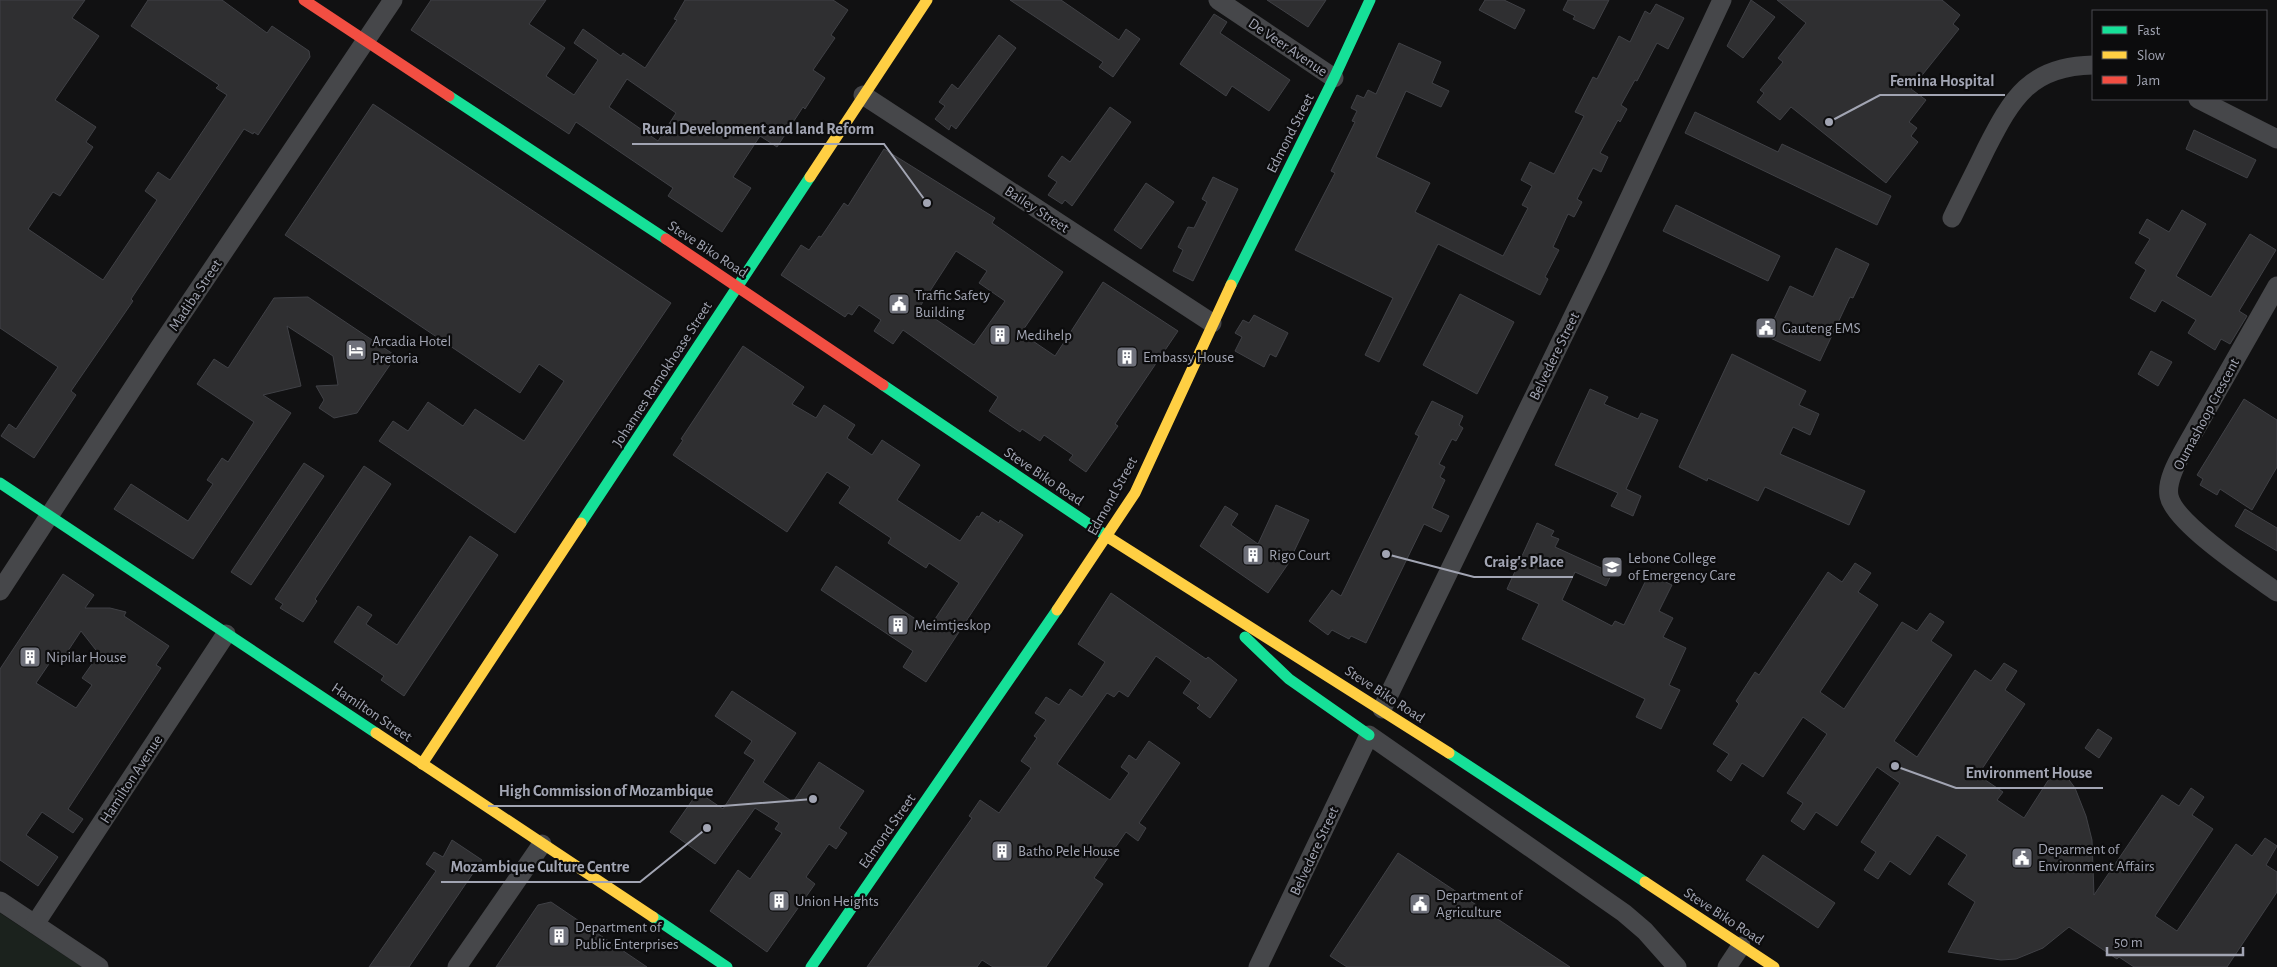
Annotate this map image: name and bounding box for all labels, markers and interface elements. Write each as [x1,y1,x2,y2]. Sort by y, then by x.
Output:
legend [2092,10,2267,100]
street label: De Veer Avenue [1245,16,1330,79]
text: Fast [2137,23,2161,38]
text: Slow [2137,48,2165,63]
callout: Femina Hospital [1880,64,2005,95]
text: Femina Hospital [1890,73,1994,89]
text: Jam [2137,73,2160,88]
street label: Edmond Street [1264,91,1317,175]
callout: Rural Development and land Reform [632,113,884,144]
text: Rural Development and land Reform [642,121,874,137]
street label: Bailey Street [1002,183,1072,236]
street label: Steve Biko Road [665,218,751,281]
street label: Madiba Street [166,257,225,334]
place label: Traffic Safety Building [915,288,991,320]
public building icon: Traffic Safety Building [887,292,911,316]
street label: Johannes Ramokhoase Street [610,299,715,450]
street label: Belvedere Street [1527,310,1582,403]
public building icon: Gauteng EMS [1754,316,1778,340]
place label: Gauteng EMS [1782,321,1861,336]
building icon: Medihelp [988,323,1012,347]
place label: Medihelp [1016,328,1072,343]
place label: Arcadia Hotel Pretoria [372,334,451,366]
hotel icon: Arcadia Hotel Pretoria [344,338,368,362]
building icon: Embassy House [1115,345,1139,369]
place label: Embassy House [1143,350,1234,365]
street label: Oumashoop Crescent [2171,356,2242,473]
street label: Steve Biko Road [1001,444,1086,508]
street label: Edmond Street [1085,454,1140,538]
building icon: Rigo Court [1241,543,1265,567]
callout: Craig's Place [1474,546,1573,577]
place label: Rigo Court [1269,548,1330,563]
place label: Lebone College of Emergency Care [1628,551,1736,583]
text: Craig's Place [1484,554,1564,570]
school or university icon: Lebone College of Emergency Care [1600,555,1624,579]
building icon: Meimtjeskop [886,613,910,637]
place label: Meimtjeskop [914,618,991,633]
building icon: Nipilar House [18,645,42,669]
place label: Nipilar House [46,650,126,665]
street label: Steve Biko Road [1342,663,1428,726]
street label: Hamilton Street [329,680,415,745]
street label: Hamilton Avenue [97,732,165,826]
callout: Environment House [1956,757,2103,788]
text: Environment House [1966,765,2093,781]
callout: High Commission of Mozambique [488,775,723,806]
text: High Commission of Mozambique [499,783,714,799]
street label: Edmond Street [856,791,919,871]
street label: Belvedere Street [1287,804,1342,898]
building icon: Batho Pele House [990,839,1014,863]
place label: Deparment of Environment Affairs [2038,842,2155,874]
place label: Batho Pele House [1018,844,1120,859]
public building icon: Deparment of Environment Affairs [2010,846,2034,870]
callout: Mozambique Culture Centre [441,851,640,882]
text: Mozambique Culture Centre [450,859,630,875]
street label: Steve Biko Road [1681,885,1767,948]
place label: Department of Agriculture [1436,888,1524,920]
building icon: Union Heights [767,889,791,913]
public building icon: Department of Agriculture [1408,892,1432,916]
place label: Union Heights [795,894,879,909]
place label: Department of Public Enterprises [575,920,679,952]
building icon: Department of Public Enterprises [547,924,571,948]
scale bar [2107,924,2243,956]
text: 50 m [2114,935,2143,950]

